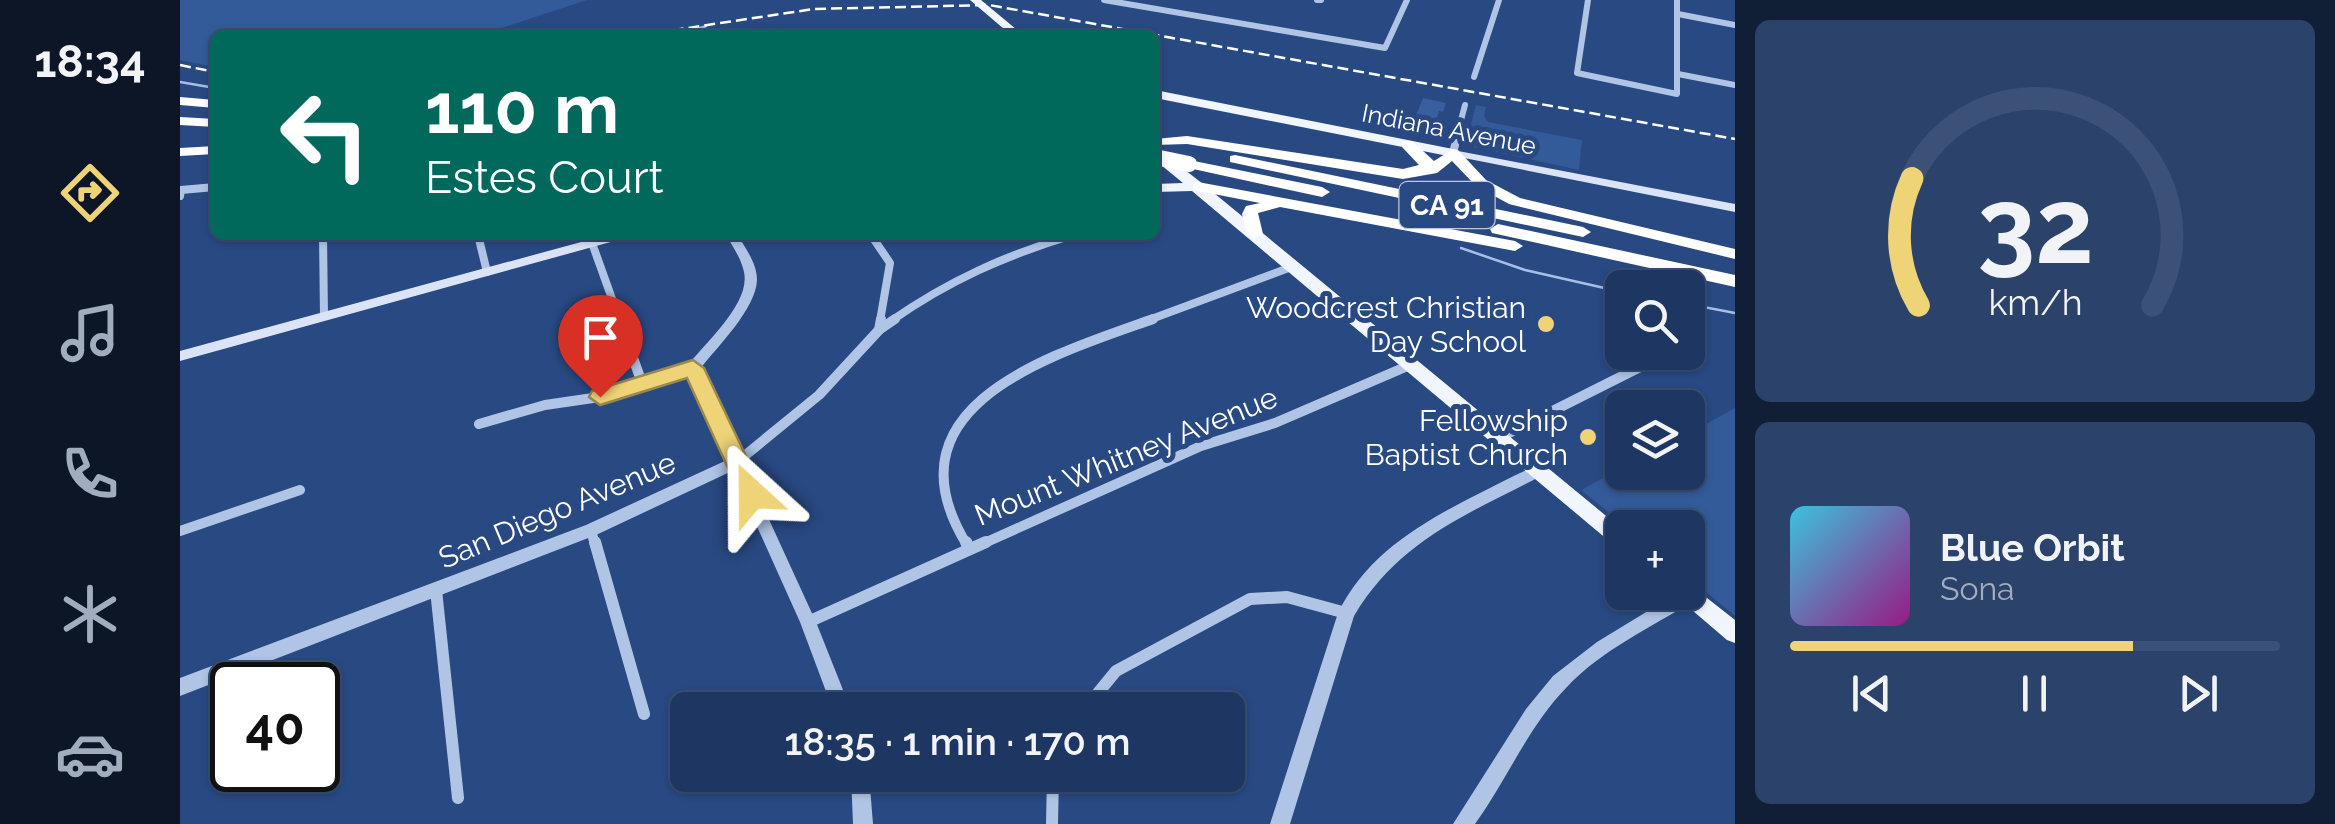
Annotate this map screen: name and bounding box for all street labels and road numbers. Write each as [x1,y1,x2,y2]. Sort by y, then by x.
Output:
street label: Indiana Avenue [1359,97,1539,161]
road number: CA 91 [1400,182,1494,228]
street label: Mount Whitney Avenue [970,379,1282,533]
street label: San Diego Avenue [433,444,681,576]

